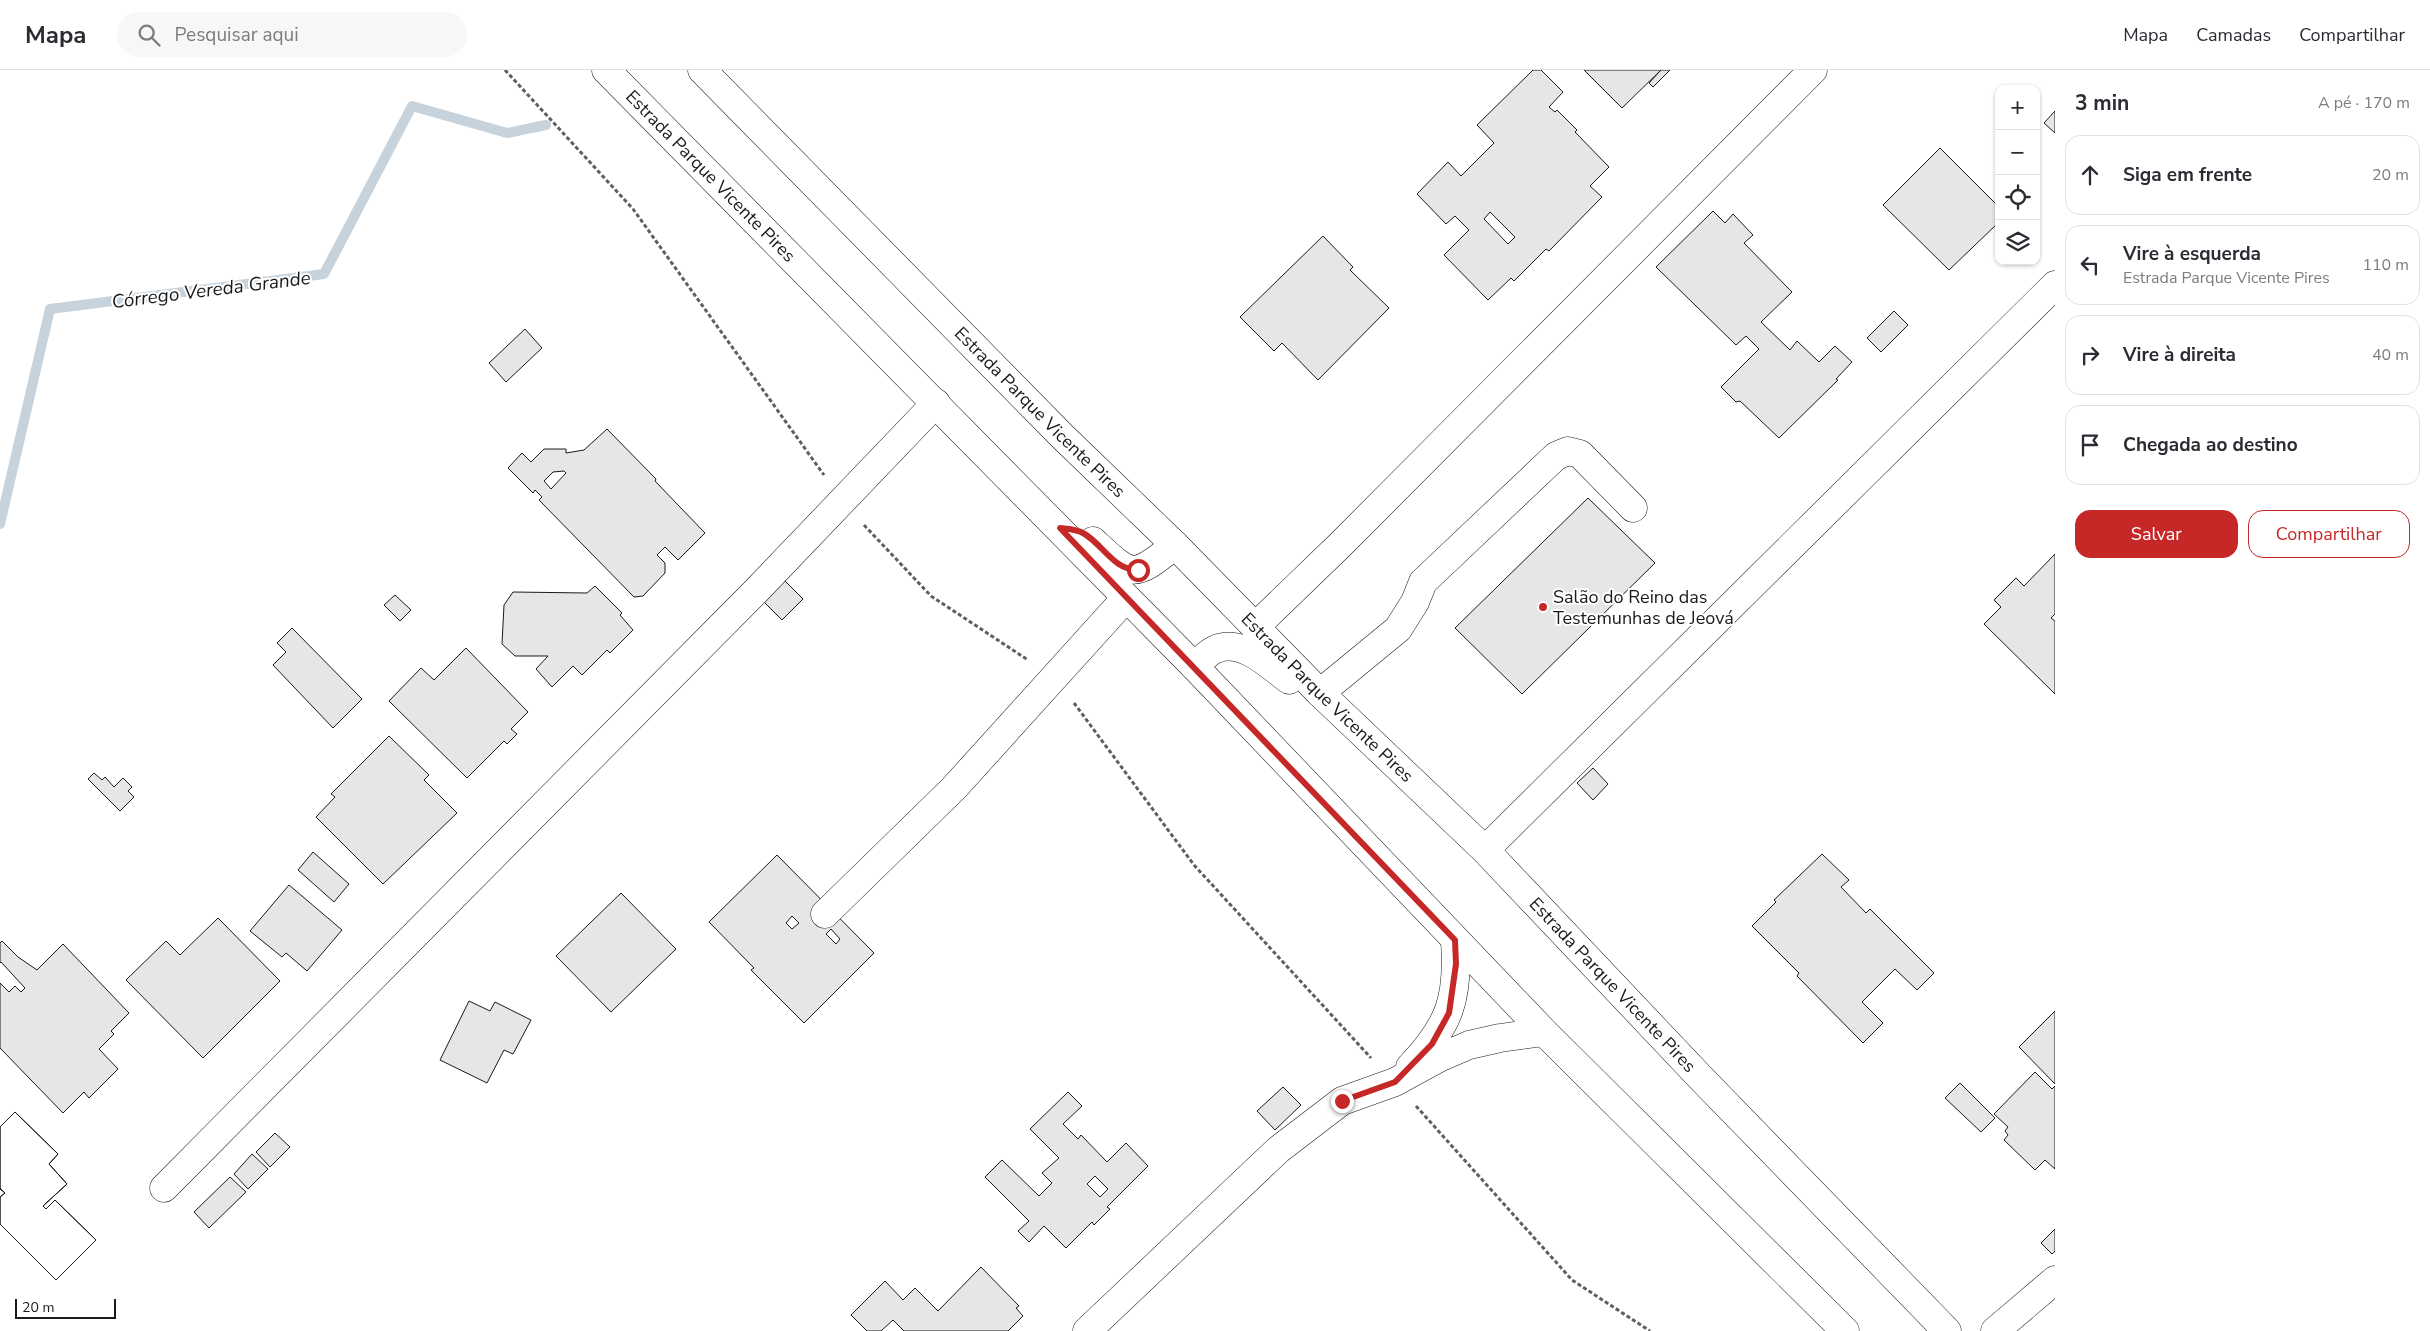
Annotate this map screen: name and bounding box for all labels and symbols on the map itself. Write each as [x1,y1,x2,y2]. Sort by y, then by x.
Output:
street label: Estrada Parque Vicente Pires [620,85,801,267]
water label: Córrego Vereda Grande [110,265,312,315]
street label: Estrada Parque Vicente Pires [949,322,1131,503]
route start [1127,559,1150,582]
place label: Salão do Reino das Testemunhas de Jeová [1553,585,1734,630]
marker: Salão do Reino das Testemunhas de Jeová [1537,601,1549,613]
street label: Estrada Parque Vicente Pires [1236,608,1419,788]
street label: Estrada Parque Vicente Pires [1524,892,1701,1078]
route end [1331,1090,1354,1113]
scale bar [15,1296,116,1319]

